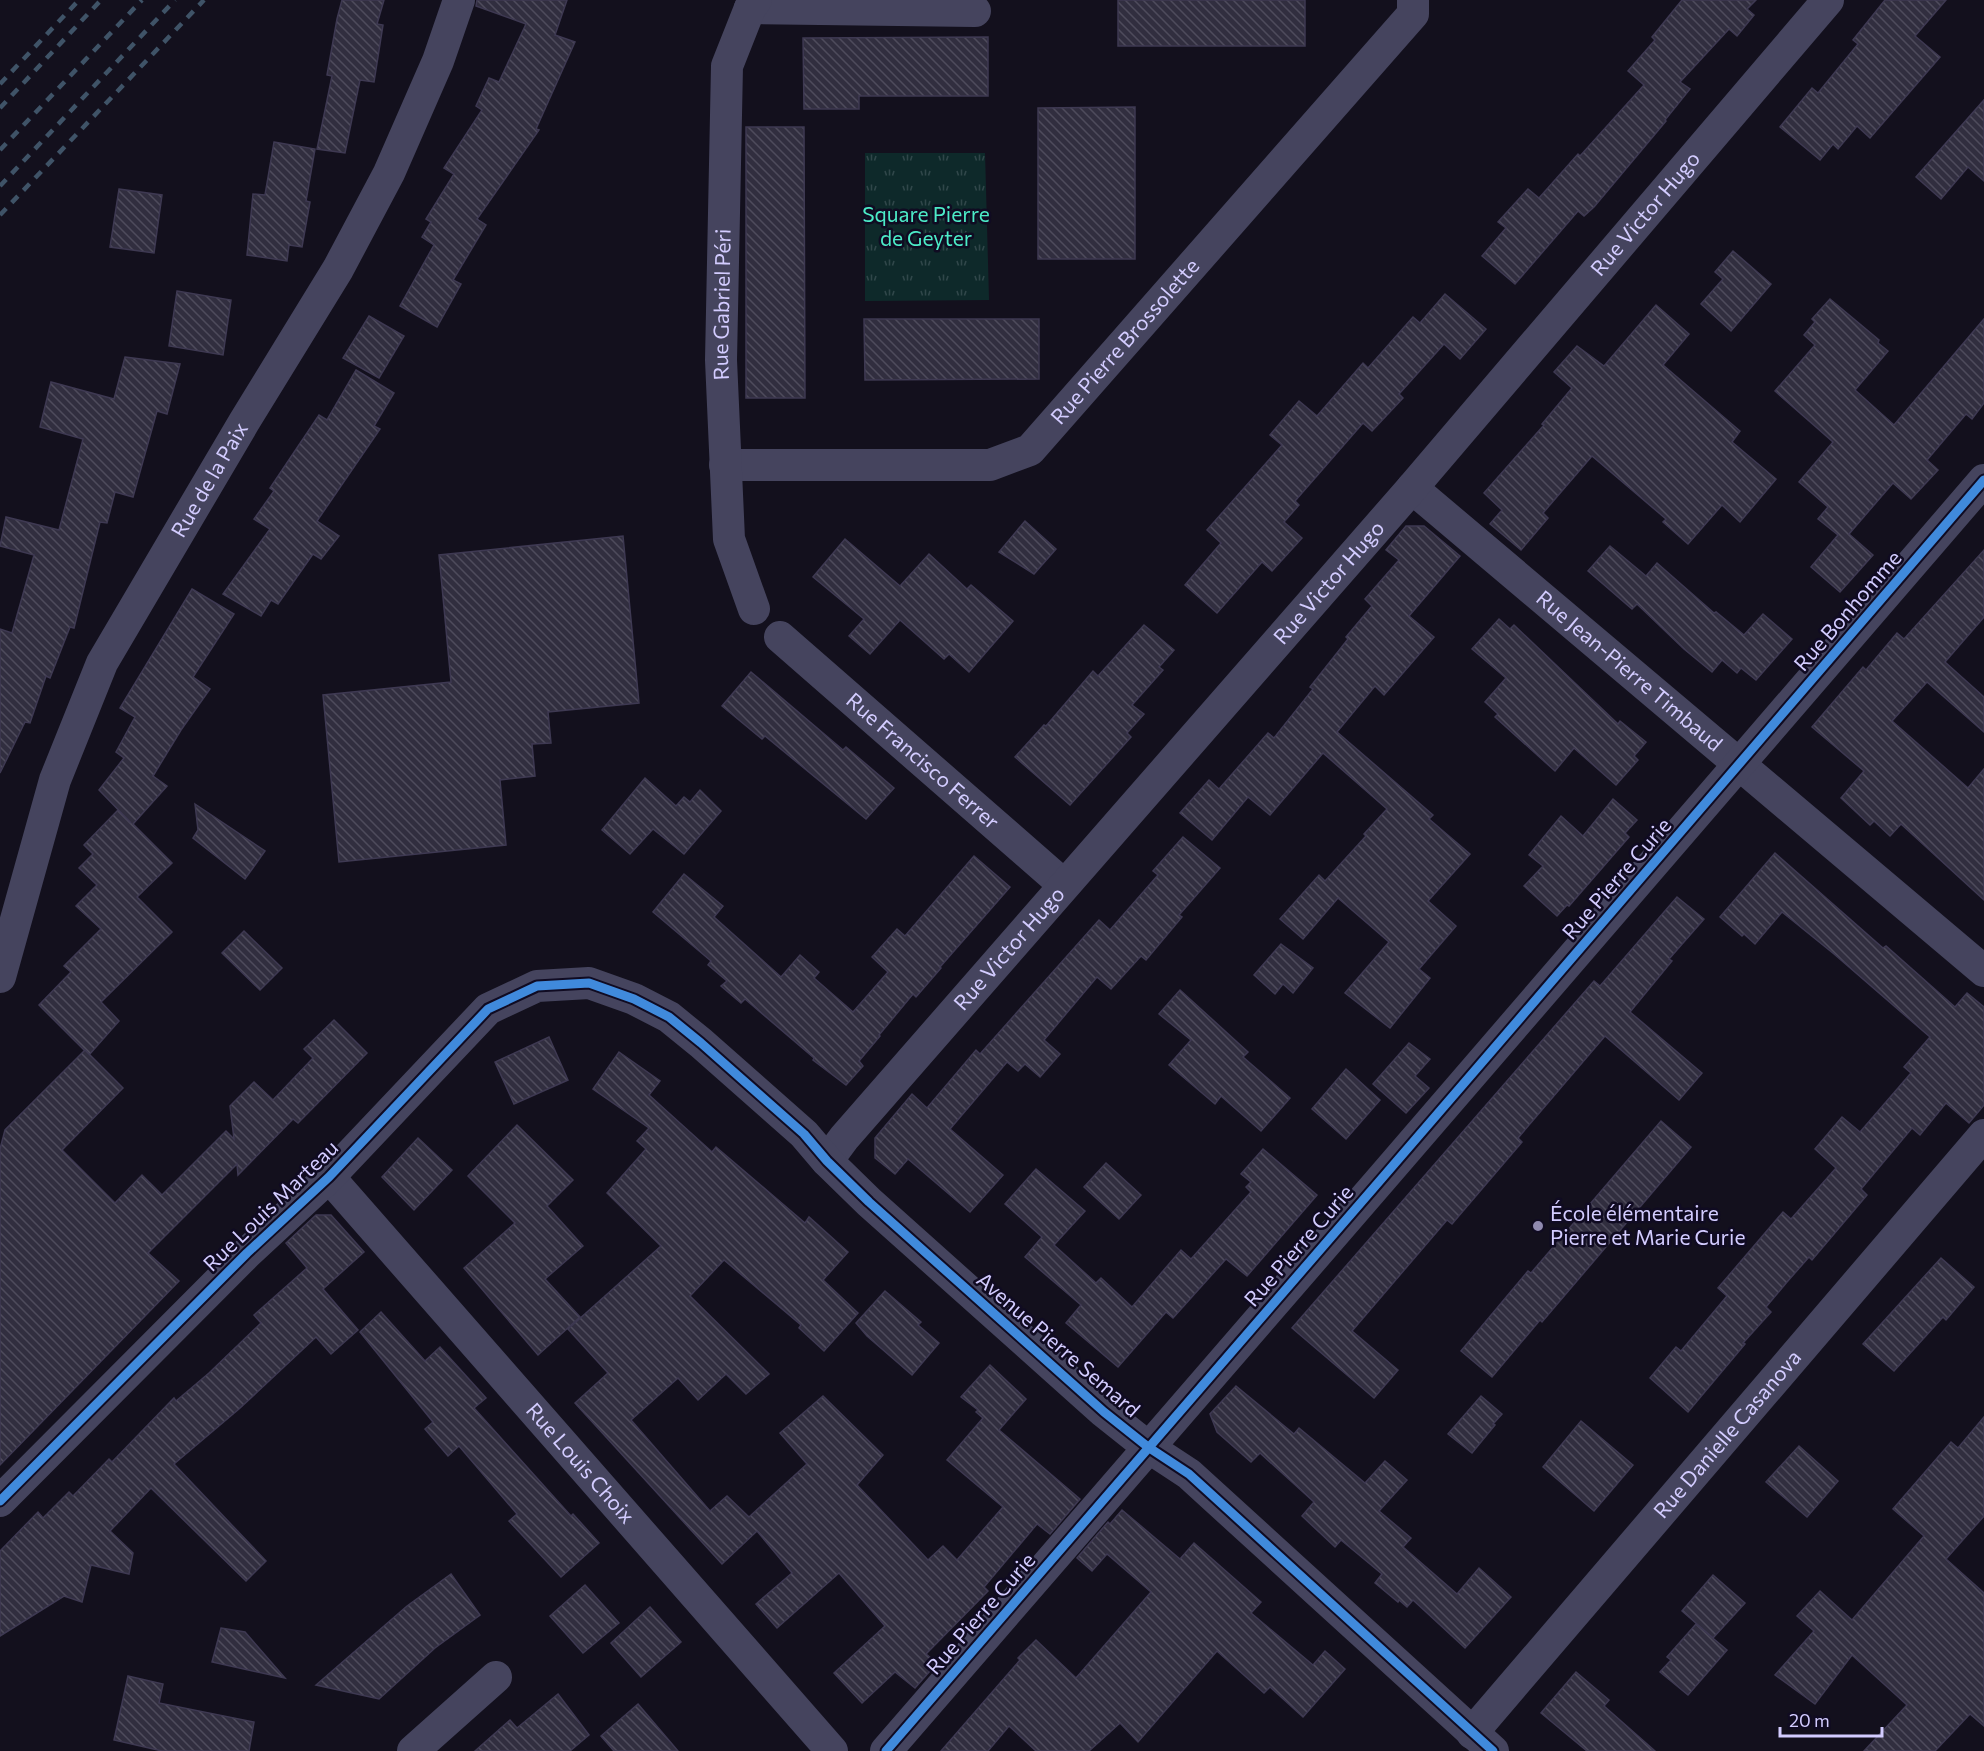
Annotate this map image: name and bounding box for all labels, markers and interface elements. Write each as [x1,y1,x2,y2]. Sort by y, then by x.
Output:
street label: Rue Victor Hugo [1585,146,1705,280]
park label: Square Pierre de Geyter [862,201,990,250]
street label: Rue Gabriel Péri [707,228,735,381]
street label: Rue Pierre Brossolette [1045,253,1203,429]
street label: Rue de la Paix [165,417,252,541]
street label: Rue Victor Hugo [1267,515,1389,649]
street label: Rue Bonhomme [1788,545,1906,675]
street label: Rue Jean-Pierre Timbaud [1532,585,1728,756]
street label: Rue Francisco Ferrer [842,687,1005,834]
street label: Rue Pierre Curie [1556,812,1675,944]
street label: Rue Victor Hugo [948,881,1069,1015]
street label: Rue Louis Marteau [197,1134,343,1276]
street label: Rue Pierre Curie [1238,1179,1357,1311]
place label: École élémentaire Pierre et Marie Curie [1550,1200,1745,1249]
marker: École élémentaire Pierre et Marie Curie [1531,1219,1545,1233]
street label: Avenue Pierre Semard [972,1266,1146,1422]
street label: Rue Danielle Casanova [1648,1344,1805,1523]
street label: Rue Louis Choix [522,1397,641,1528]
street label: Rue Pierre Curie [920,1547,1039,1679]
scale bar [1780,1700,1882,1738]
text: 20 m [1789,1709,1830,1731]

